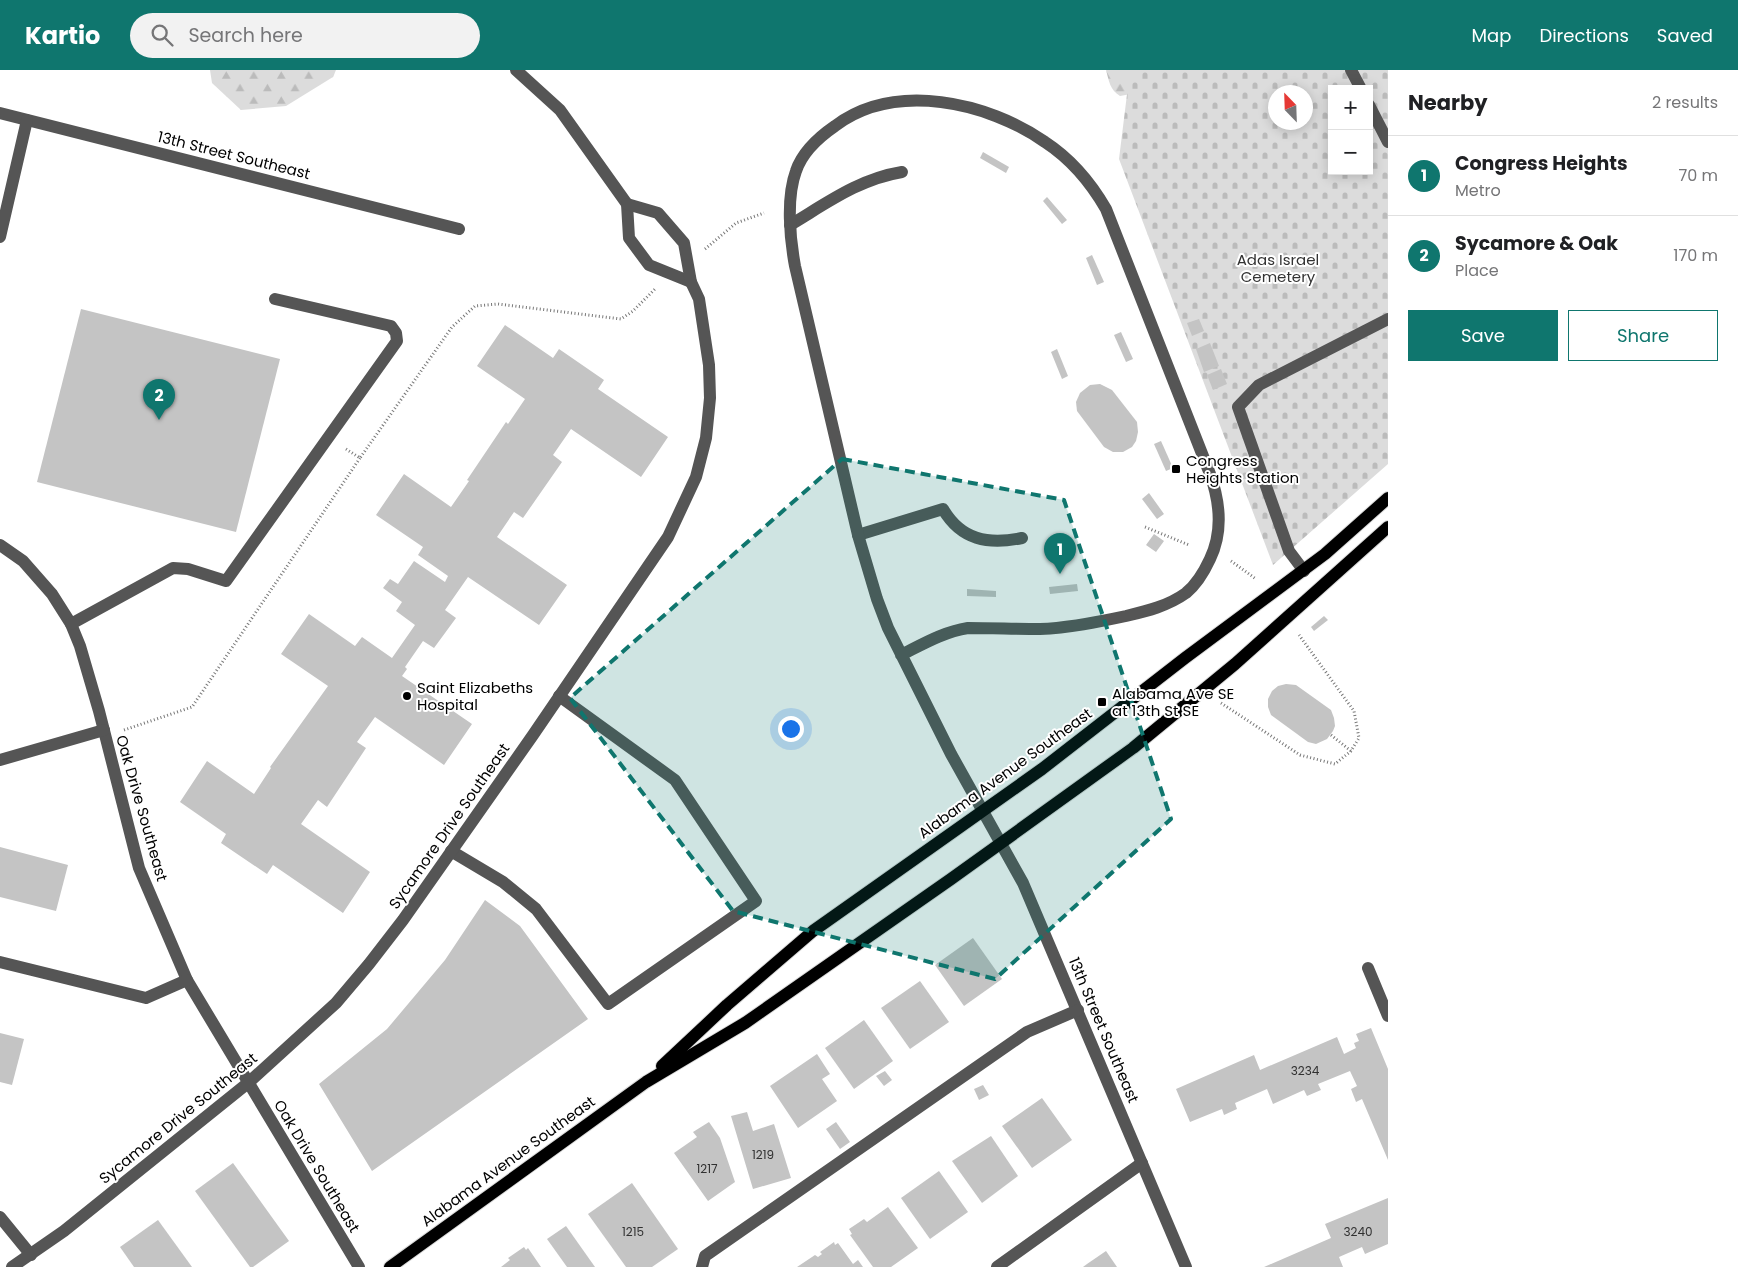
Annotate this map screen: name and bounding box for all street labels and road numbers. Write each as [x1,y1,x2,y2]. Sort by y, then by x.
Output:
street label: 13th Street Southeast [156,126,312,184]
street label: Alabama Avenue Southeast [914,703,1096,843]
street label: Oak Drive Southeast [111,732,173,884]
street label: Sycamore Drive Southeast [384,739,514,913]
street label: 13th Street Southeast [1064,954,1144,1106]
street label: Sycamore Drive Southeast [95,1048,261,1188]
street label: Alabama Avenue Southeast [417,1091,599,1231]
street label: Oak Drive Southeast [269,1096,365,1236]

